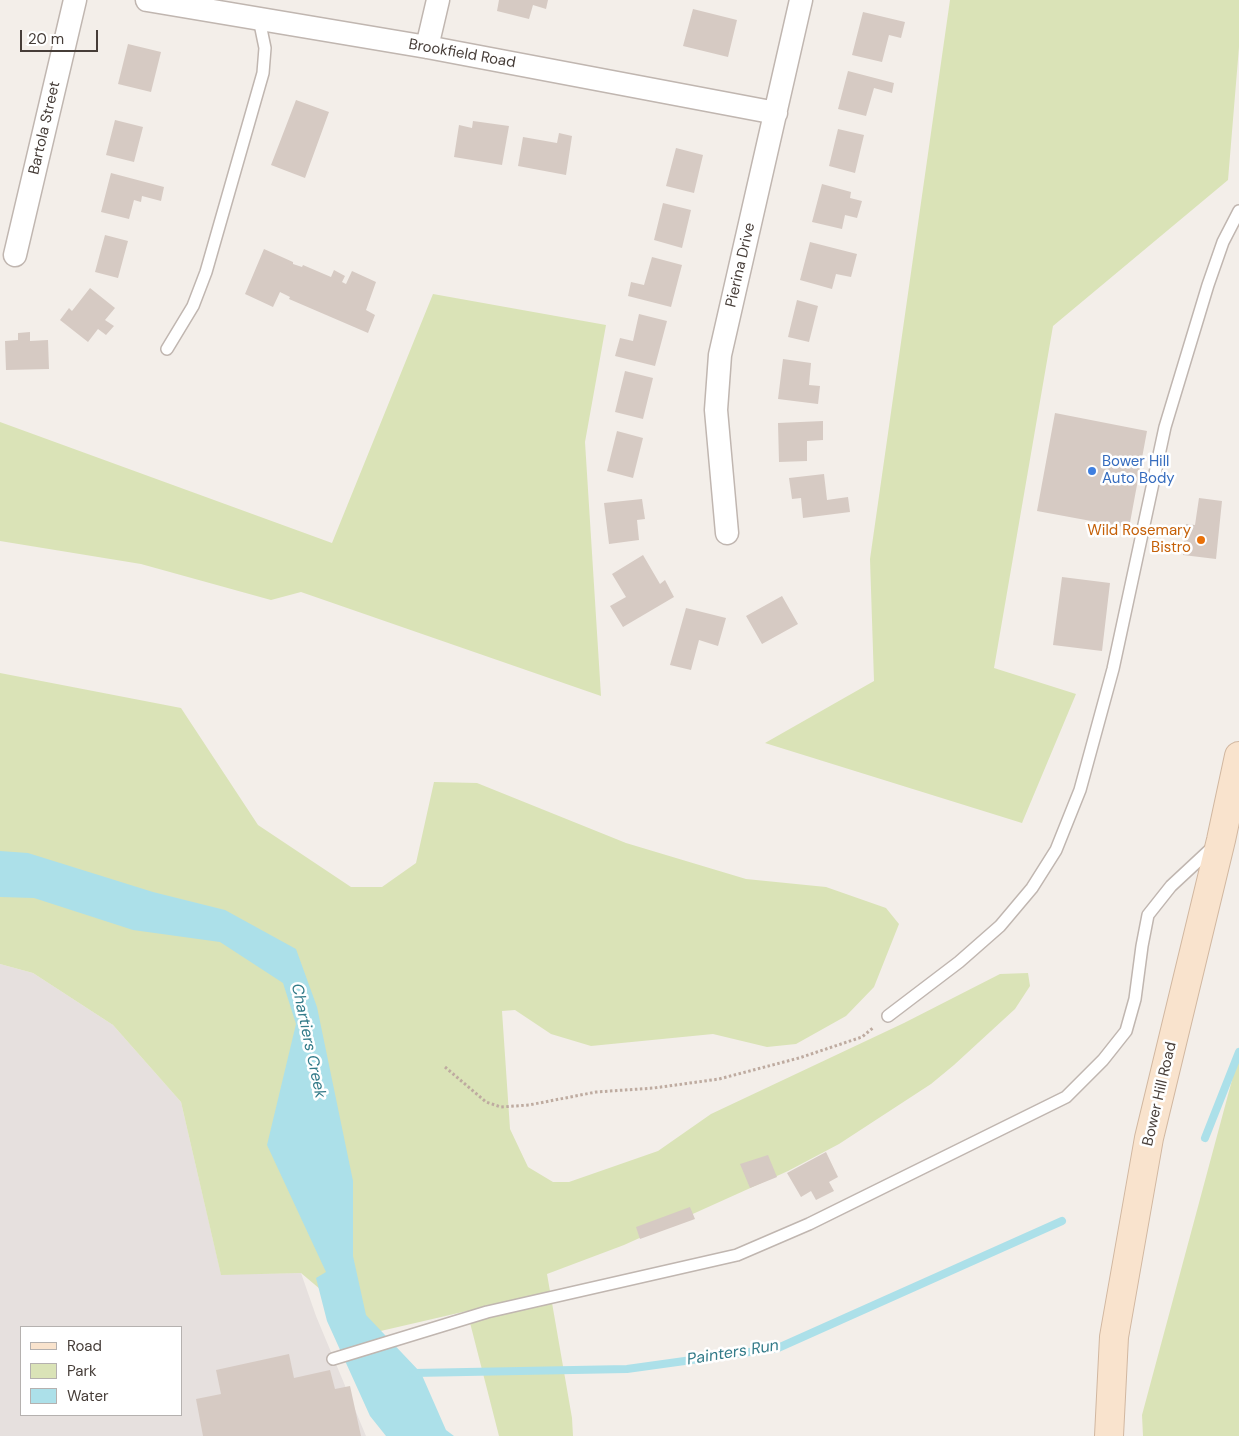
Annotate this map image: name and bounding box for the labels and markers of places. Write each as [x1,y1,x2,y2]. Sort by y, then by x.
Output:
place label: Bower Hill Auto Body [1102,453,1175,488]
marker: Bower Hill Auto Body [1086,465,1098,477]
place label: Wild Rosemary Bistro [1087,522,1191,557]
marker: Wild Rosemary Bistro [1195,534,1207,546]

